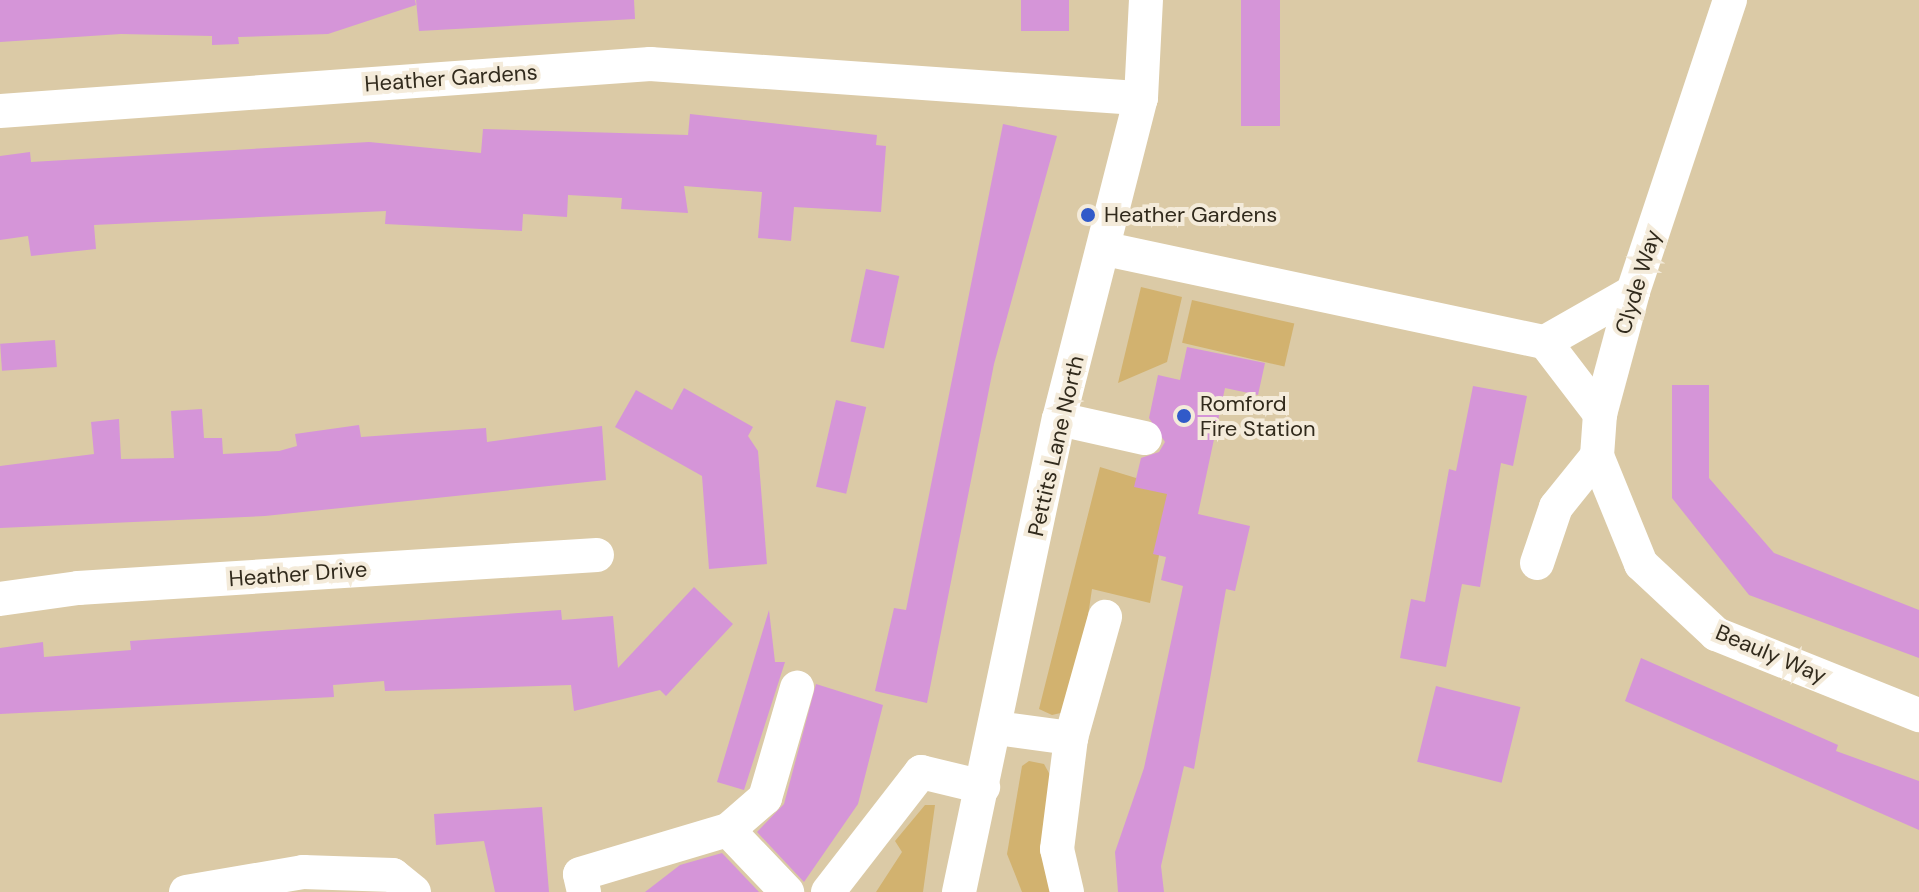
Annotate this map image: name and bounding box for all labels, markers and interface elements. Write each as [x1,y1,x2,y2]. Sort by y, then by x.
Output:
street label: Heather Gardens [364,59,538,97]
place label: Heather Gardens [1104,202,1277,228]
marker: Heather Gardens [1079,206,1097,224]
street label: Clyde Way [1610,226,1666,338]
street label: Pettits Lane North [1022,353,1090,539]
place label: Romford Fire Station [1200,390,1316,442]
marker: Romford Fire Station [1175,407,1193,425]
street label: Heather Drive [228,556,368,592]
street label: Beauly Way [1712,619,1830,689]

